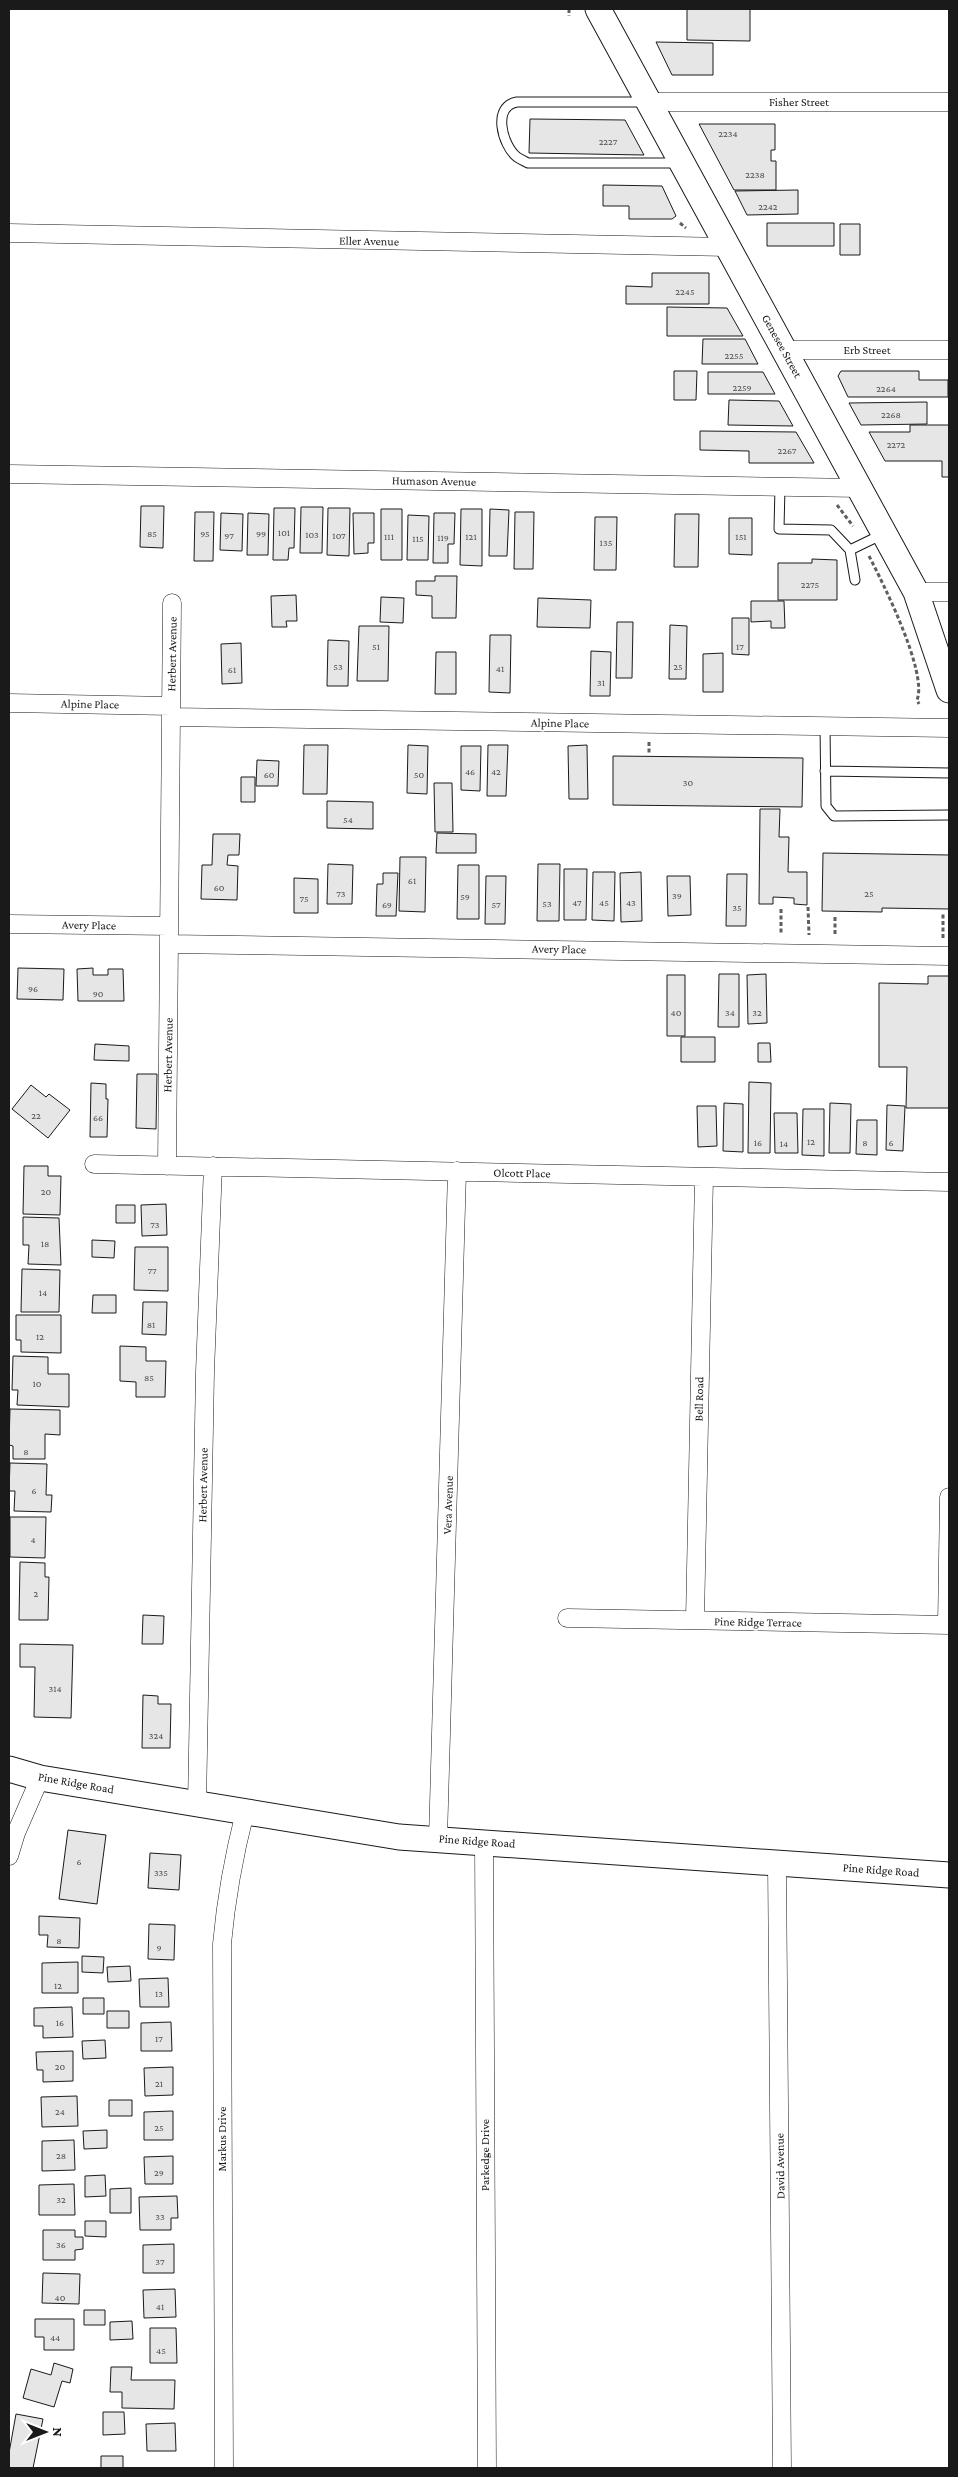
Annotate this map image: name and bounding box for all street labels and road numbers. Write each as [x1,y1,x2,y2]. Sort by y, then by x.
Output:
street label: Fisher Street [769,95,830,109]
street label: Eller Avenue [339,233,399,249]
street label: Genesee Street [759,312,806,381]
street label: Erb Street [843,343,892,357]
street label: Humason Avenue [392,473,476,489]
street label: Herbert Avenue [164,617,180,691]
street label: Alpine Place [61,696,119,712]
street label: Alpine Place [531,715,589,731]
street label: Avery Place [62,918,116,932]
street label: Avery Place [532,942,586,956]
street label: Herbert Avenue [160,1018,176,1092]
street label: Olcott Place [493,1166,551,1180]
street label: Bell Road [692,1376,706,1421]
street label: Herbert Avenue [195,1448,211,1522]
street label: Vera Avenue [440,1475,456,1535]
street label: Pine Ridge Terrace [714,1614,802,1630]
street label: Pine Ridge Road [37,1769,116,1797]
street label: Pine Ridge Road [438,1831,516,1851]
street label: Pine Ridge Road [842,1860,920,1880]
street label: Markus Drive [215,2107,229,2171]
street label: Parkedge Drive [478,2119,492,2191]
street label: David Avenue [772,2133,788,2199]

